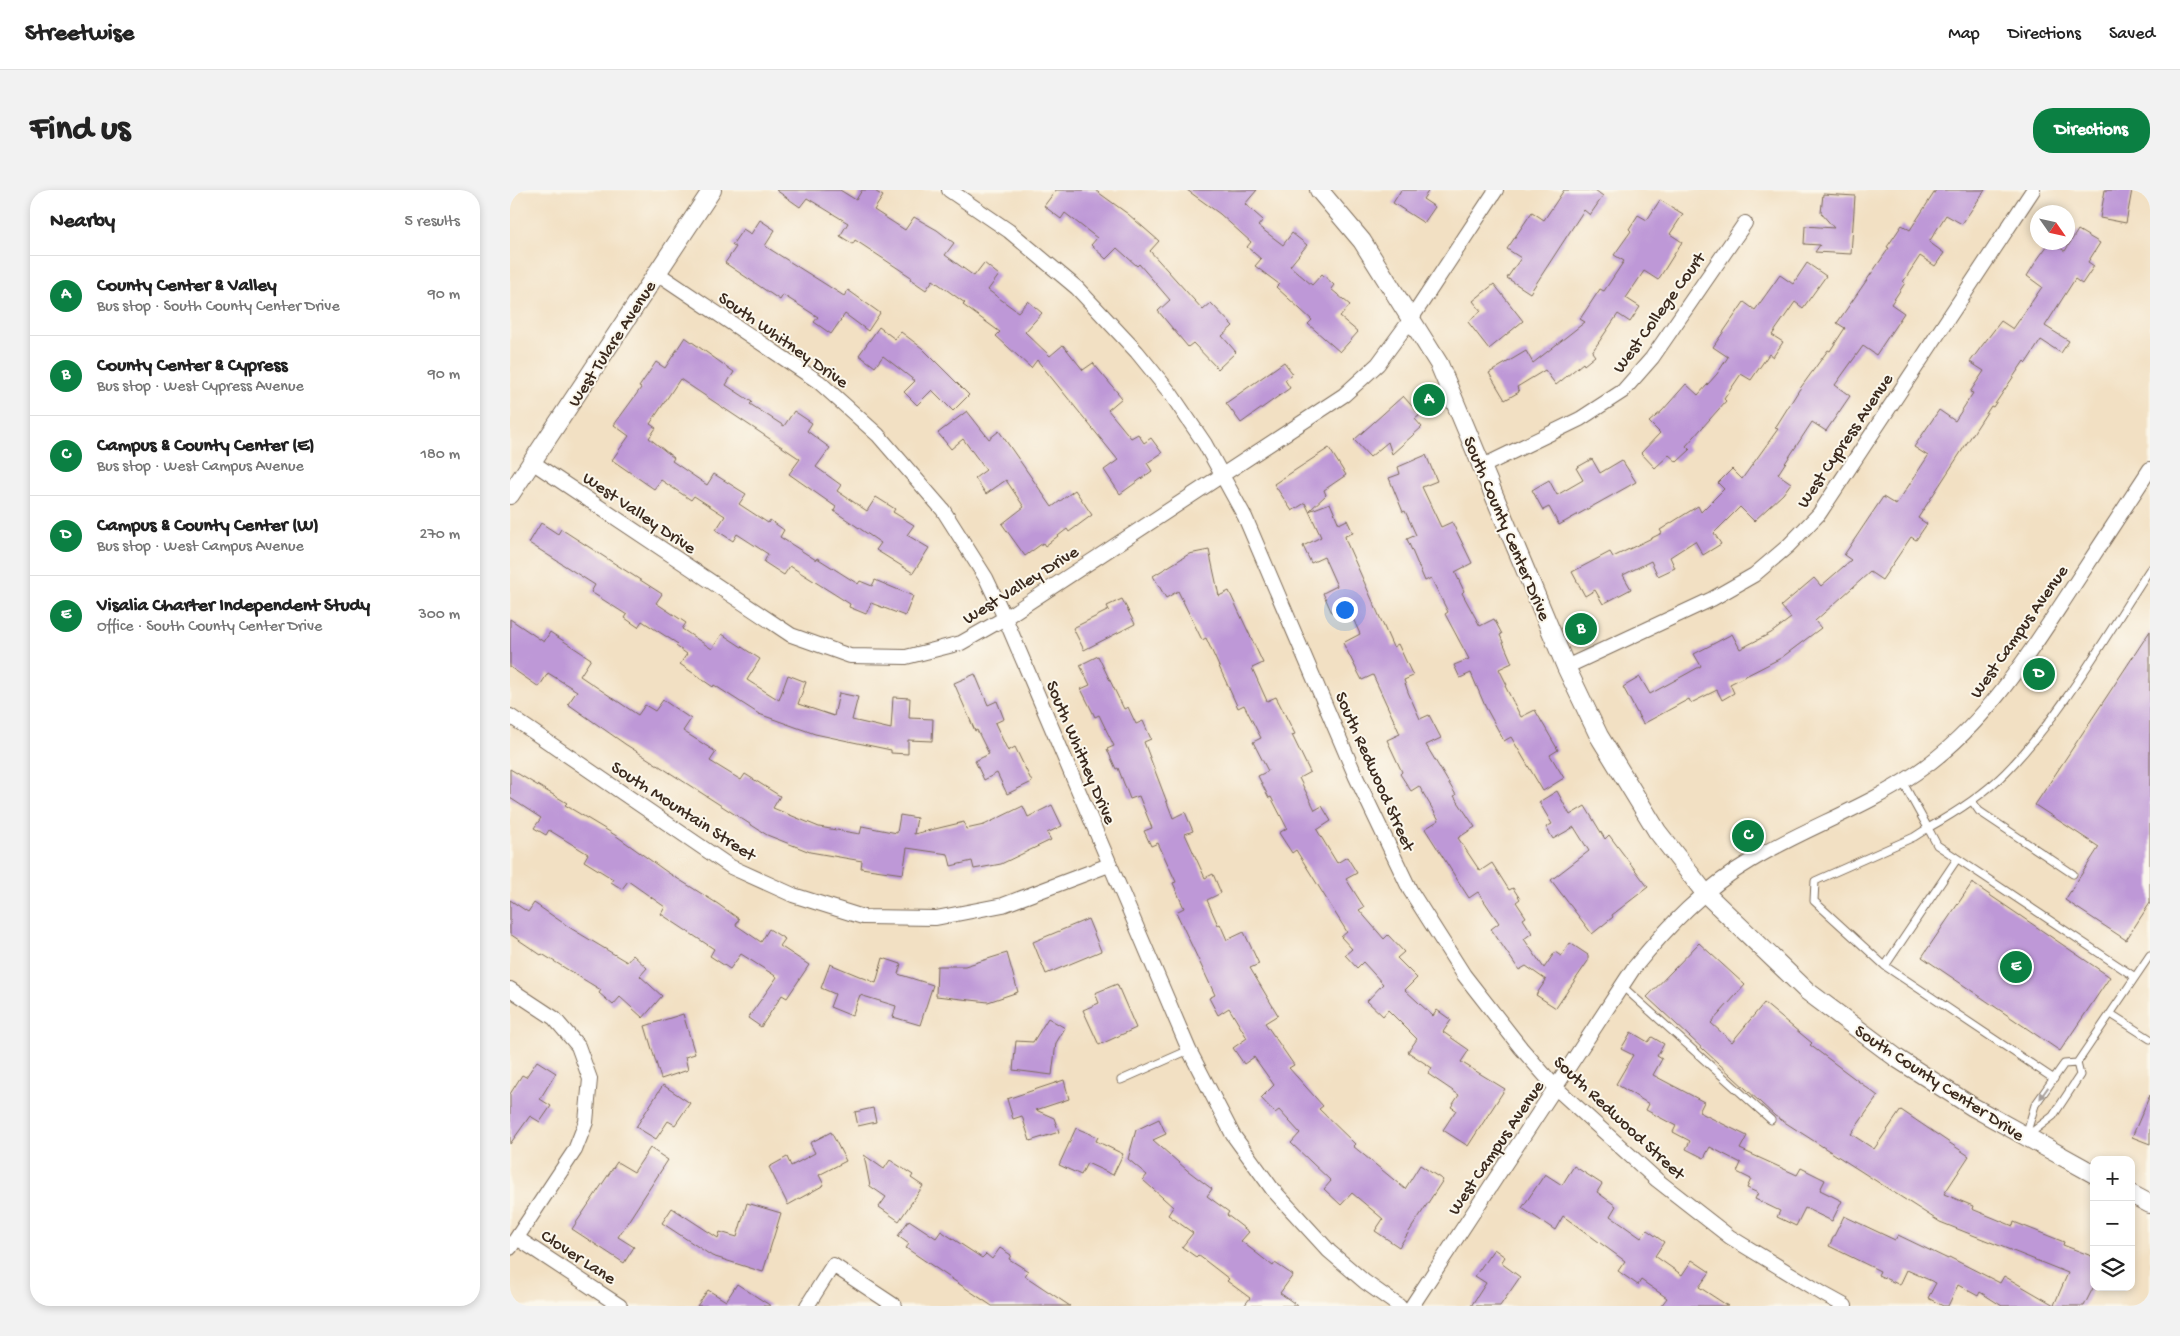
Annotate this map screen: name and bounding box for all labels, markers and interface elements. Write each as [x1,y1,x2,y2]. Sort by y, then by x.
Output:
text: Streetwise [25,20,134,49]
text: Map [1948,24,1980,45]
text: Directions [2008,24,2081,45]
text: Saved [2109,24,2155,45]
button: Directions [2033,108,2150,153]
text: Find us [30,110,130,151]
north arrow [2030,205,2075,250]
text: Nearby [50,210,115,235]
text: 5 results [405,213,460,232]
street label: West College Court [1609,248,1712,378]
text: County Center & Valley [97,275,277,298]
street label: West Tulare Avenue [564,277,662,411]
text: A [61,286,71,305]
text: 90 m [428,286,460,305]
street label: South Whitney Drive [714,288,852,394]
text: Bus stop · South County Center Drive [97,298,340,317]
text: County Center & Cypress [97,355,287,378]
text: B [62,366,70,385]
text: 90 m [428,366,460,385]
street label: West Cypress Avenue [1793,370,1899,513]
text: Bus stop · West Cypress Avenue [97,378,304,397]
pin: A [1413,381,1445,419]
street label: South County Center Drive [1457,434,1554,625]
text: Campus & County Center (E) [97,435,315,458]
text: C [62,446,70,465]
text: 180 m [421,446,460,465]
text: Bus stop · West Campus Avenue [97,458,304,477]
street label: West Valley Drive [578,468,700,560]
text: Campus & County Center (W) [97,515,319,538]
text: D [61,526,71,545]
text: 270 m [420,526,460,545]
text: Bus stop · West Campus Avenue [97,538,304,557]
street label: West Valley Drive [960,542,1084,630]
street label: West Campus Avenue [1966,561,2074,703]
text: Visalia Charter Independent Study [97,595,370,618]
your location [1332,597,1358,623]
text: E [61,606,71,625]
text: 300 m [418,606,460,625]
pin: B [1565,610,1597,648]
text: Office · South County Center Drive [97,618,322,637]
pin: D [2023,655,2055,693]
street label: South Whitney Drive [1040,678,1120,829]
street label: South Redwood Street [1329,689,1419,856]
street label: South Mountain Street [606,757,760,868]
pin: C [1732,817,1764,855]
pin: E [2000,948,2032,986]
street label: South County Center Drive [1850,1021,2028,1147]
street label: South Redwood Street [1548,1052,1690,1186]
street label: West Campus Avenue [1444,1077,1550,1220]
one-way arrow [2039,1086,2049,1100]
map controls [2090,1156,2135,1291]
button: + [2090,1156,2135,1201]
button: − [2090,1201,2135,1246]
street label: Clover Lane [536,1226,620,1291]
button: layers [2090,1246,2135,1291]

